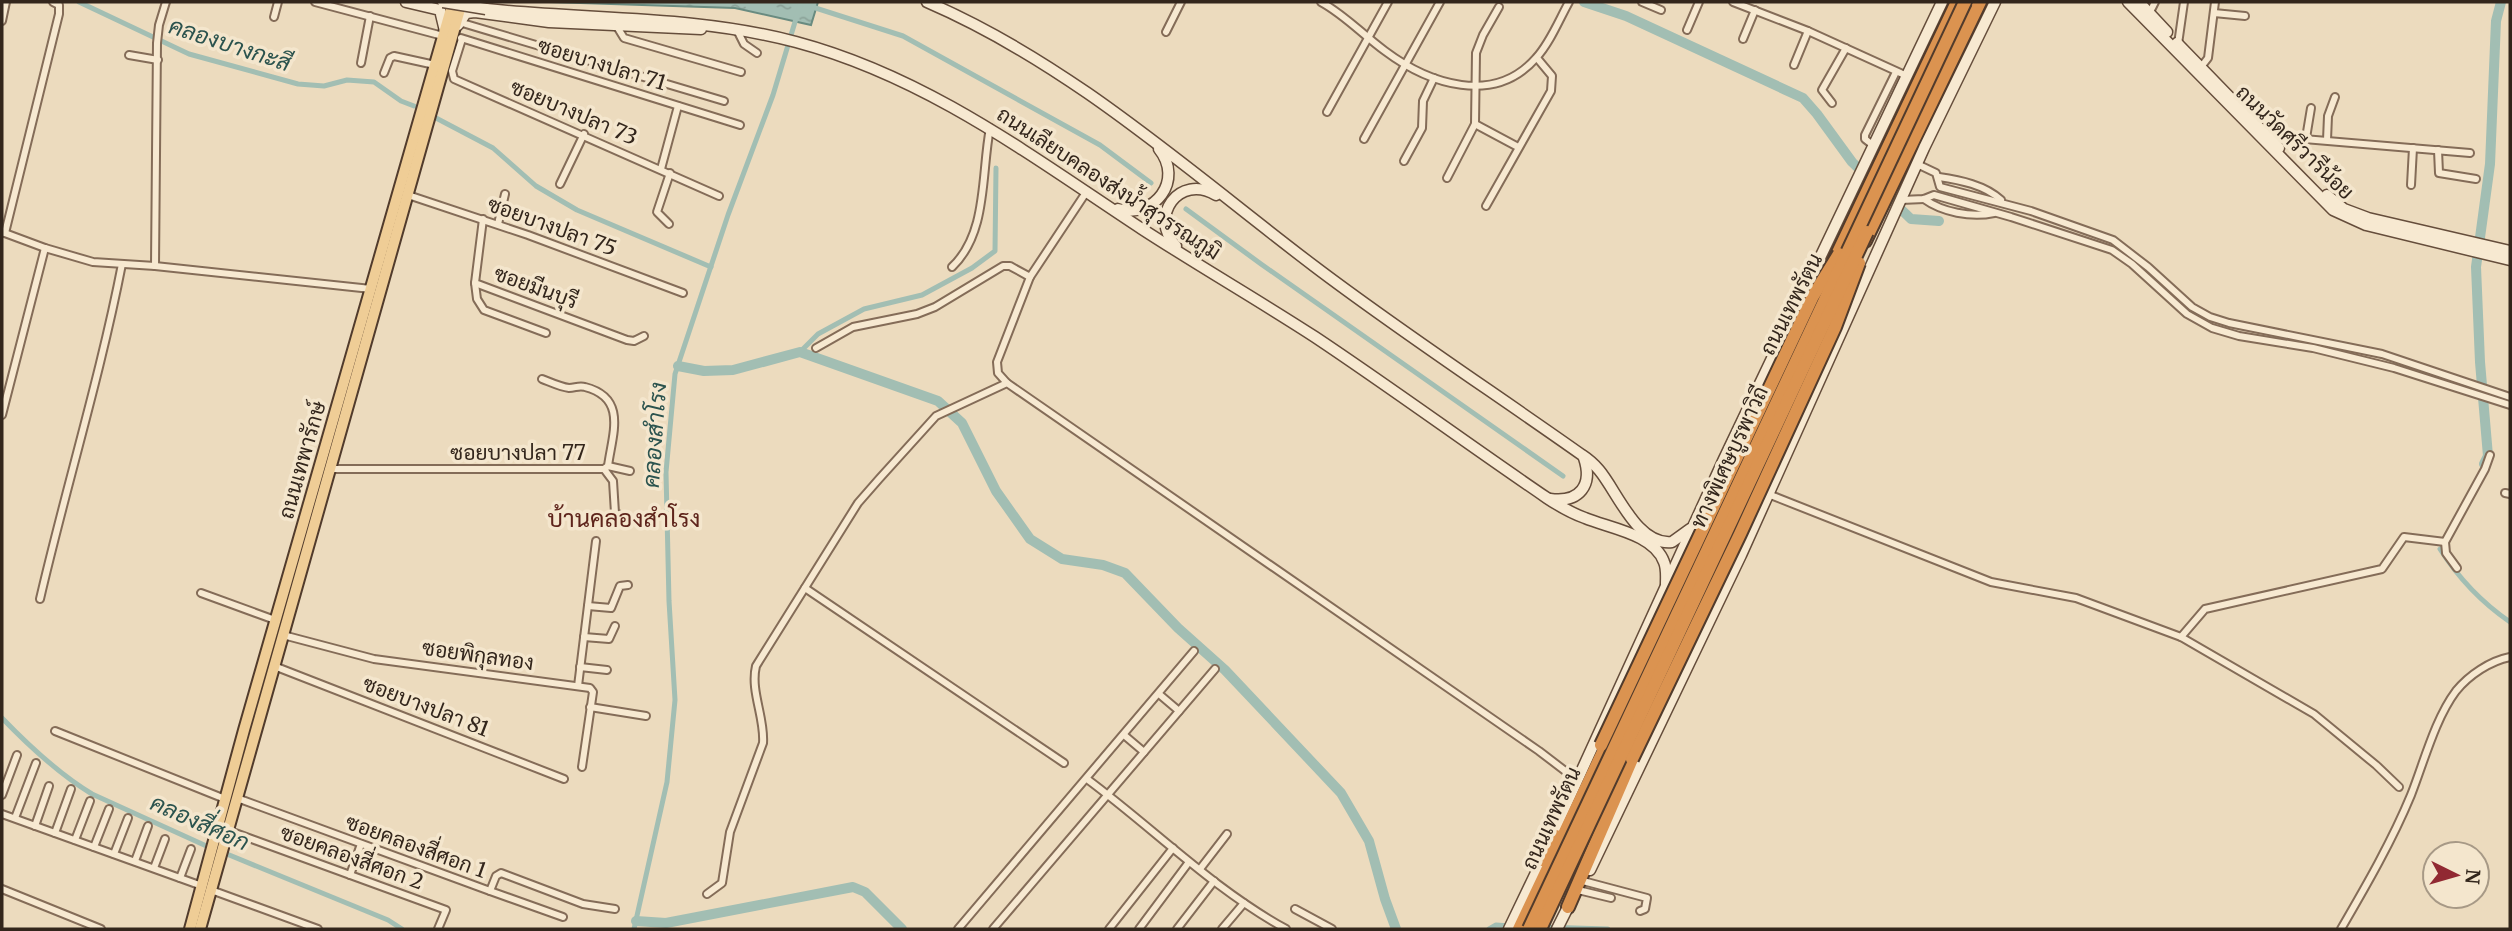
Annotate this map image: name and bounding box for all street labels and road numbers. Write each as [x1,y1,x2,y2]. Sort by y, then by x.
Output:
street label: ซอยบางปลา 71 [535,32,669,96]
street label: ซอยบางปลา 73 [506,73,642,151]
street label: ถนนวัดศรีวารีน้อย [2230,79,2360,205]
street label: ถนนเลียบคลองส่งน้ำสุวรรณภูมิ [991,97,1228,267]
street label: ซอยบางปลา 75 [484,190,620,262]
street label: ถนนเทพรัตน [1754,249,1828,359]
street label: ซอยมีนบุรี [490,259,582,316]
street label: ทางพิเศษบูรพาวิถี [1684,382,1776,533]
street label: ถนนเทพารักษ์ [272,397,332,522]
street label: ซอยบางปลา 77 [450,439,586,466]
street label: ซอยพิกุลทอง [420,634,536,677]
street label: ซอยบางปลา 81 [359,670,493,742]
street label: ถนนเทพรัตน [1515,762,1587,874]
street label: ซอยคลองสี่ศอก 1 [342,802,492,884]
street label: ซอยคลองสี่ศอก 2 [277,813,429,895]

